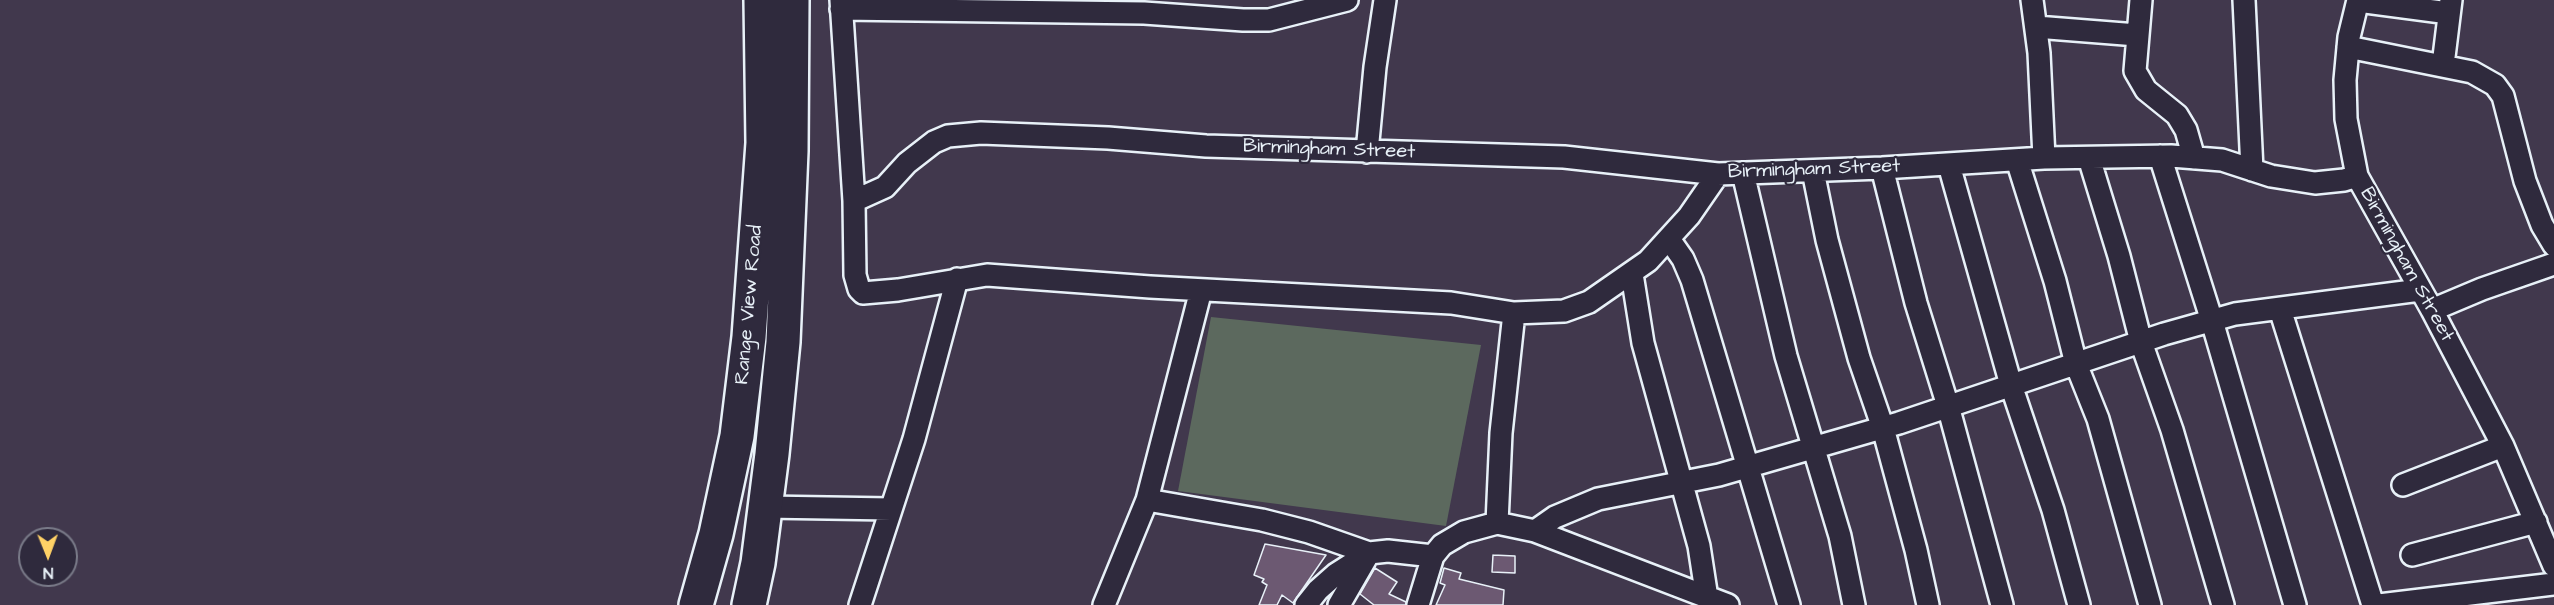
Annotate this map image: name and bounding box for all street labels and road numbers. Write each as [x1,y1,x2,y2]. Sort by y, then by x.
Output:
street label: Birmingham Street [1242,135,1416,165]
street label: Birmingham Street [1727,155,1901,185]
street label: Birmingham Street [2354,184,2458,346]
street label: Range View Road [731,224,769,386]

